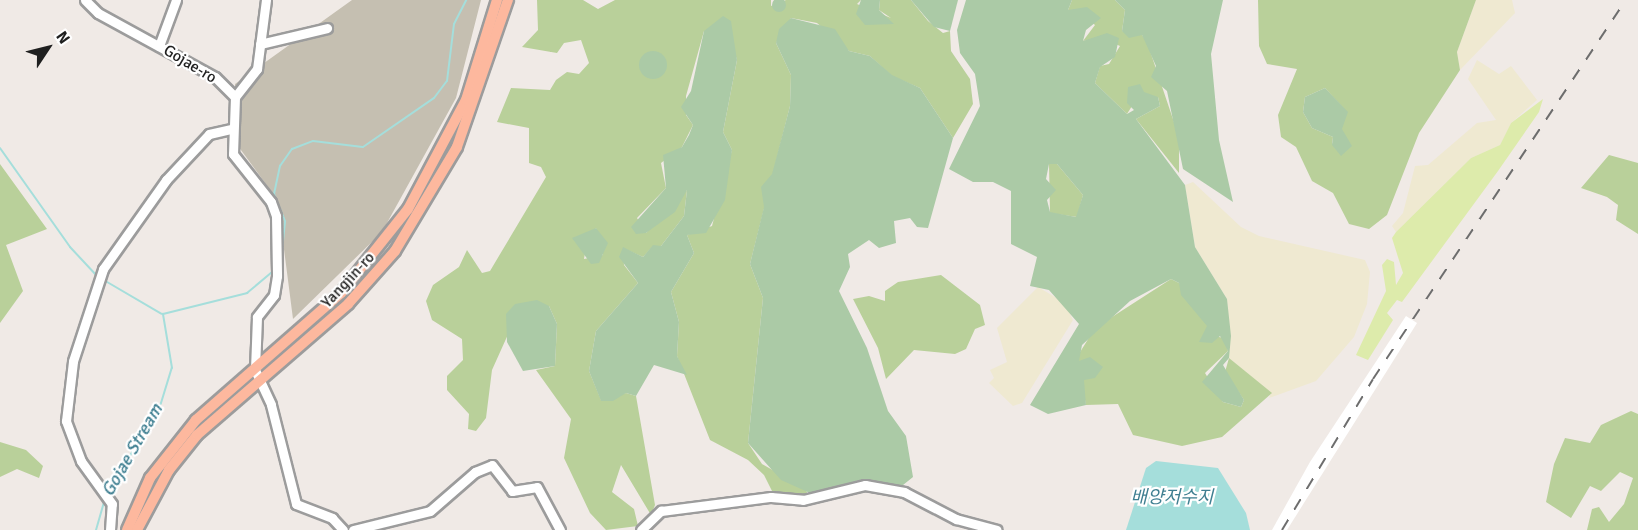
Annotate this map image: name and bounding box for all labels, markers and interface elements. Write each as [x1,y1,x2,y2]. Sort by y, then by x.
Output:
north arrow [18,18,78,78]
text: N [51,27,74,48]
street label: Gojae-ro [160,41,220,87]
street label: Yangjin-ro [317,248,379,312]
water label: Gojae Stream [97,400,167,500]
water label: 배양저수지 [1131,486,1213,508]

